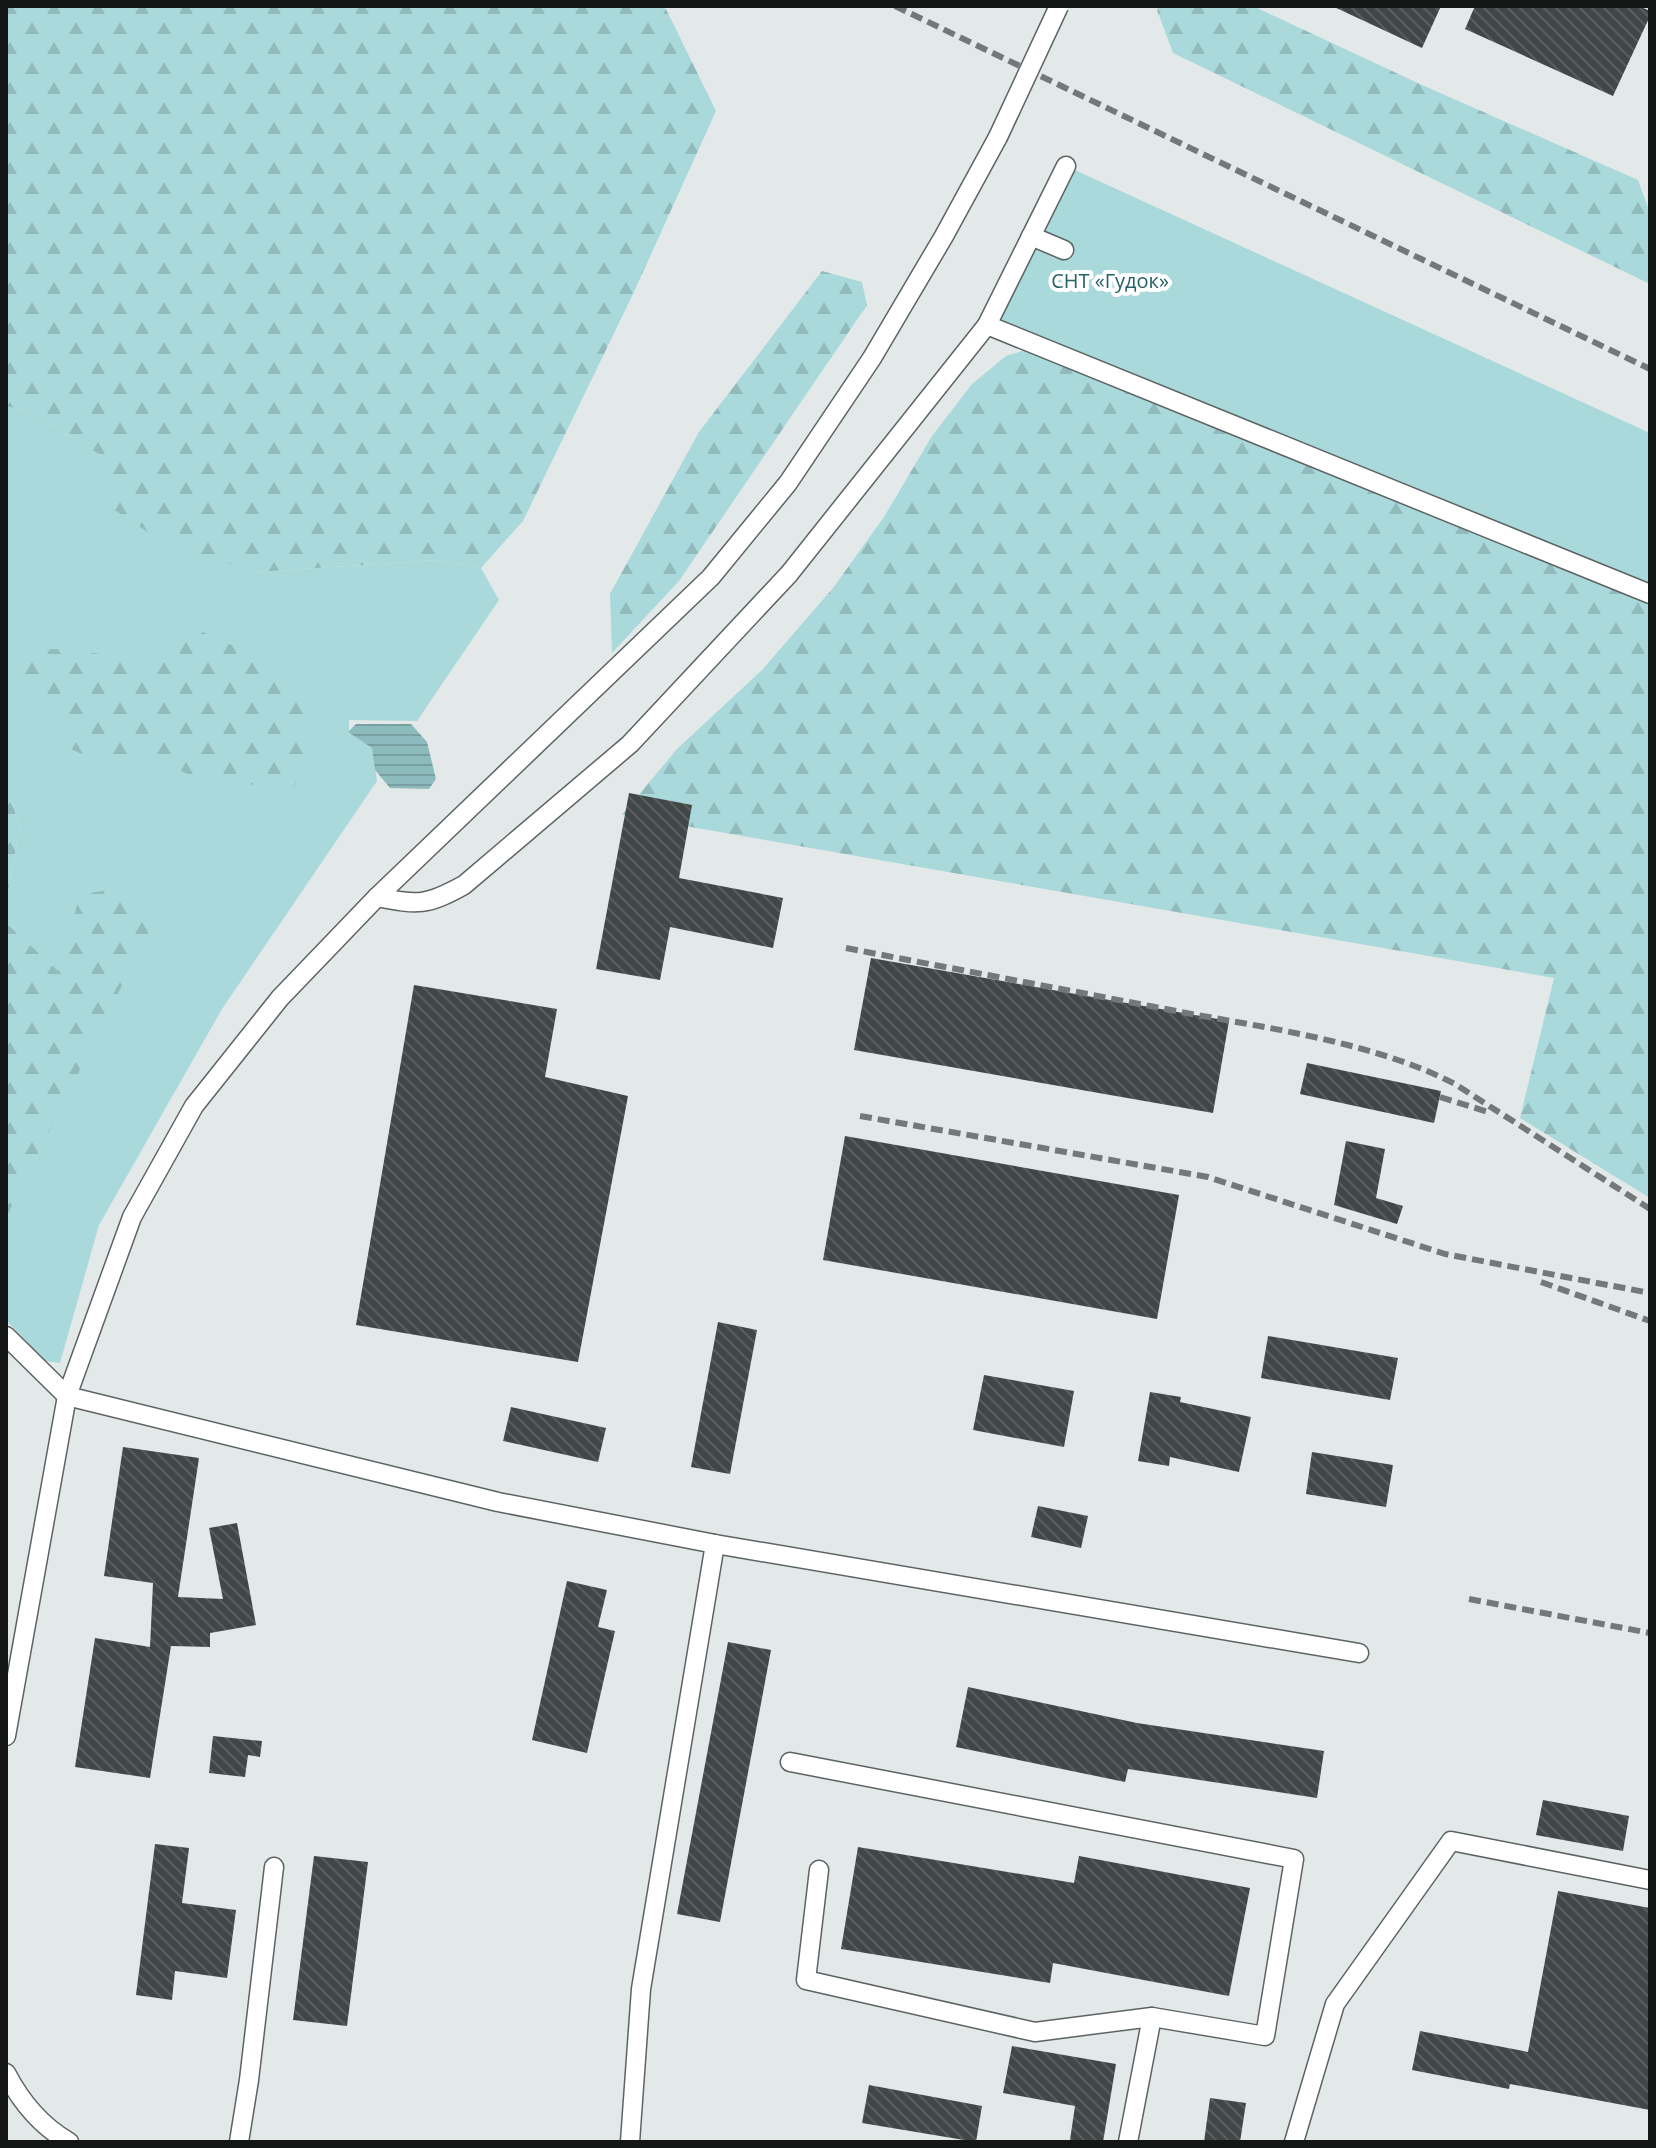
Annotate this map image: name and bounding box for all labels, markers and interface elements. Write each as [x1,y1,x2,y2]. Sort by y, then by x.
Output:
park label: СНТ «Гудок» [1051,267,1169,294]

